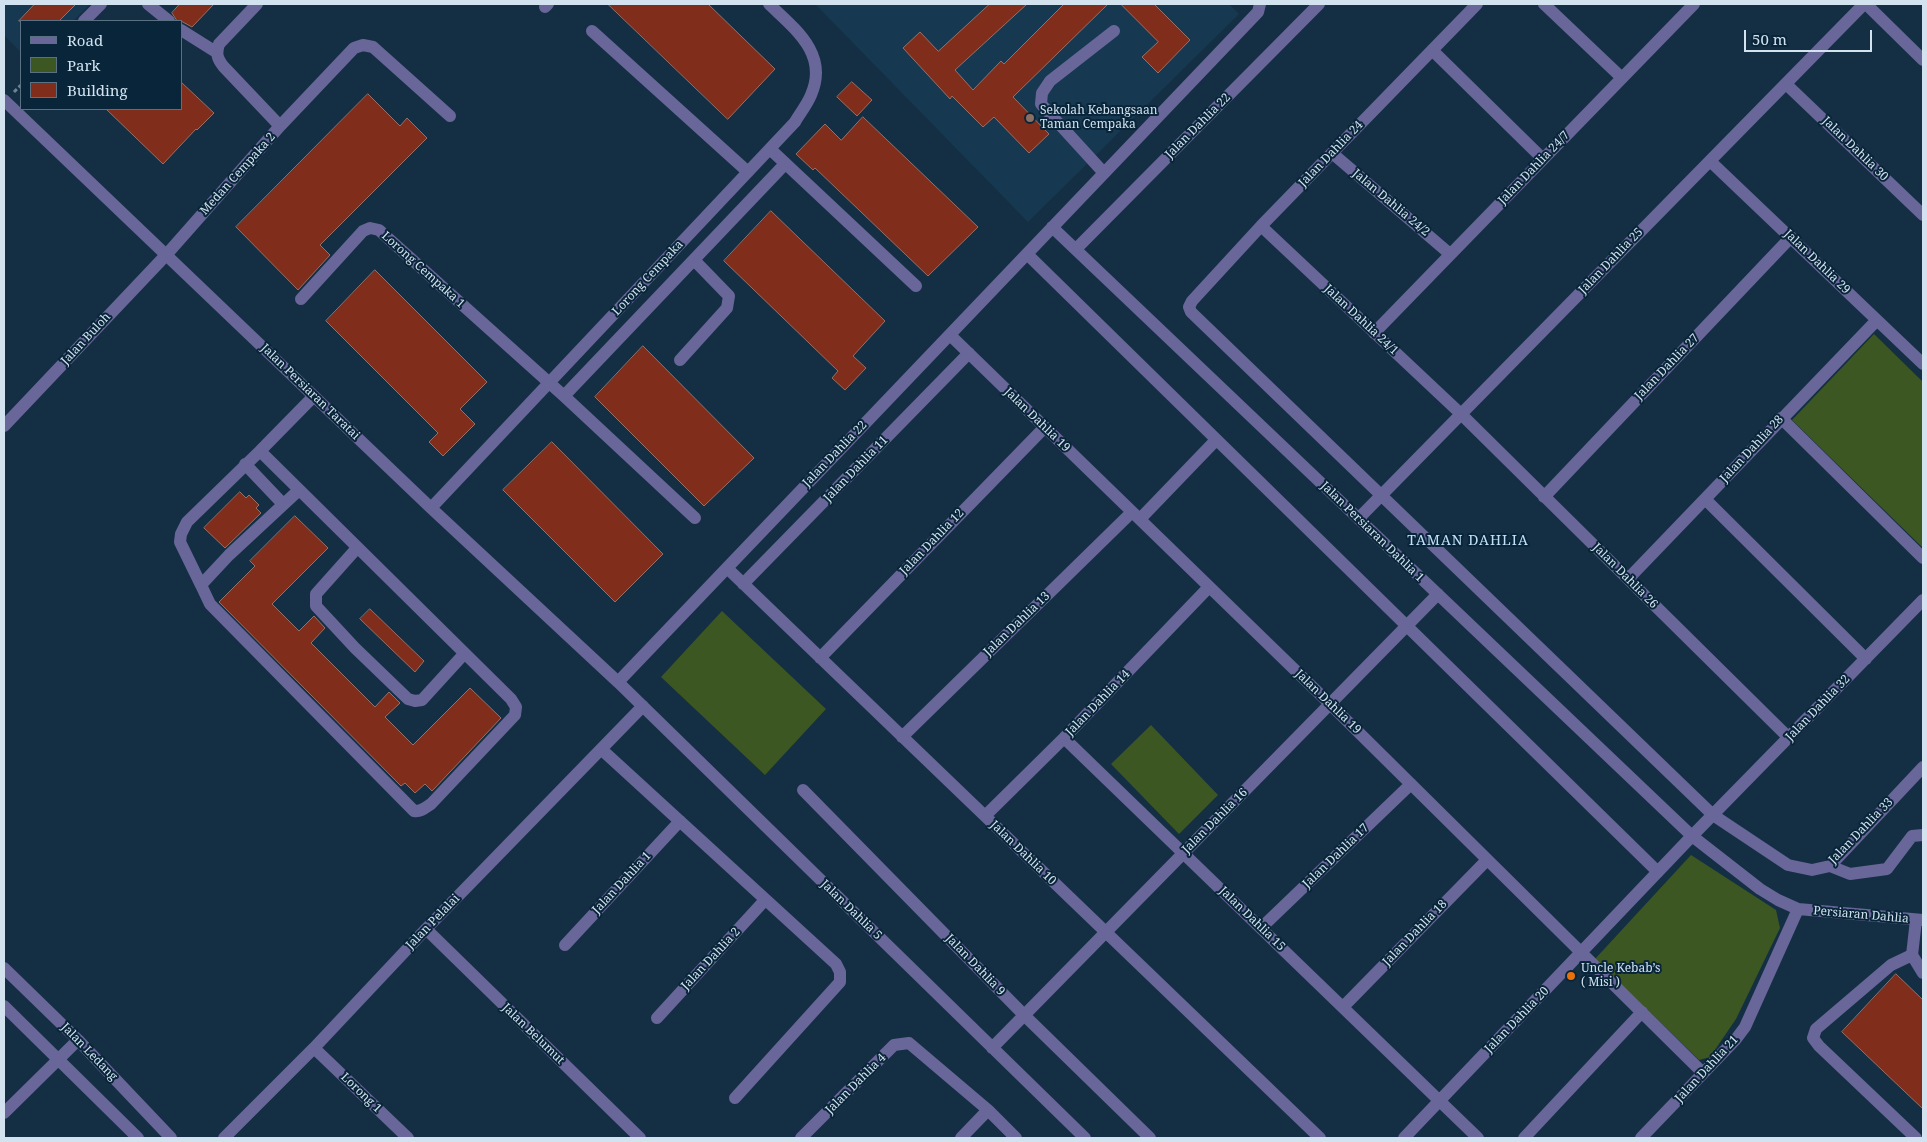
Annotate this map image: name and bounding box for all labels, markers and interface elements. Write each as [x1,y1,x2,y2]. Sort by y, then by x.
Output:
legend [20,20,182,110]
scale bar [1747,20,1874,52]
text: 50 m [1752,29,1787,49]
text: Road [67,30,103,50]
text: Park [67,55,100,75]
text: Building [67,80,128,100]
street label: Jalan Dahlia 22 [1162,90,1234,162]
place label: Sekolah Kebangsaan Taman Cempaka [1040,104,1157,132]
marker: Sekolah Kebangsaan Taman Cempaka [1024,112,1036,124]
street label: Jalan Dahlia 30 [1819,114,1891,184]
street label: Jalan Dahlia 24 [1296,118,1366,190]
street label: Jalan Dahlia 24/7 [1495,128,1573,208]
street label: Medan Cempaka 2 [197,130,279,218]
street label: Jalan Dahlia 24/2 [1349,166,1433,240]
street label: Jalan Dahlia 25 [1576,225,1646,297]
street label: Jalan Dahlia 29 [1781,227,1853,297]
street label: Lorong Cempaka 1 [378,229,468,311]
street label: Lorong Cempaka [610,238,686,318]
street label: Jalan Dahlia 24/1 [1321,282,1401,358]
street label: Jalan Buloh [58,310,114,368]
street label: Jalan Dahlia 27 [1632,331,1702,403]
street label: Jalan Persiaran Taratai [258,341,362,443]
street label: Jalan Dahlia 19 [1001,385,1073,455]
street label: Jalan Dahlia 28 [1717,413,1787,485]
street label: Jalan Dahlia 22 [800,418,870,490]
street label: Jalan Dahlia 11 [821,433,891,505]
street label: Jalan Persiaran Dahlia 1 [1317,479,1427,585]
street label: Jalan Dahlia 12 [897,506,967,578]
district label: TAMAN DAHLIA [1406,533,1530,549]
street label: Jalan Dahlia 26 [1589,540,1661,612]
street label: Jalan Dahlia 13 [981,589,1053,659]
street label: Jalan Dahlia 14 [1063,667,1133,739]
street label: Jalan Dahlia 19 [1292,667,1364,737]
street label: Jalan Dahlia 32 [1783,672,1853,744]
street label: Jalan Dahlia 16 [1179,785,1251,857]
street label: Jalan Dahlia 33 [1826,795,1896,867]
street label: Jalan Dahlia 10 [987,818,1059,888]
street label: Jalan Dahlia 17 [1300,821,1372,891]
street label: Jalan Dahlia 1 [590,849,654,917]
street label: Jalan Dahlia 5 [817,877,885,943]
street label: Jalan Dahlia 15 [1216,884,1288,954]
street label: Jalan Pelalai [403,892,463,952]
street label: Jalan Dahlia 18 [1380,897,1450,969]
street label: Persiaran Dahlia [1813,904,1909,926]
street label: Jalan Dahlia 2 [679,925,743,993]
street label: Jalan Dahlia 9 [942,931,1008,999]
place label: Uncle Kebab’s ( Misi ) [1581,962,1660,990]
marker: Uncle Kebab’s ( Misi ) [1565,970,1577,982]
street label: Jalan Dahlia 20 [1482,984,1552,1056]
street label: Jalan Belumut [499,1001,567,1067]
street label: Jalan Ledang [58,1020,120,1084]
street label: Jalan Dahlia 21 [1672,1033,1742,1105]
street label: Jalan Dahlia 4 [823,1051,889,1117]
street label: Lorong 1 [338,1070,384,1116]

